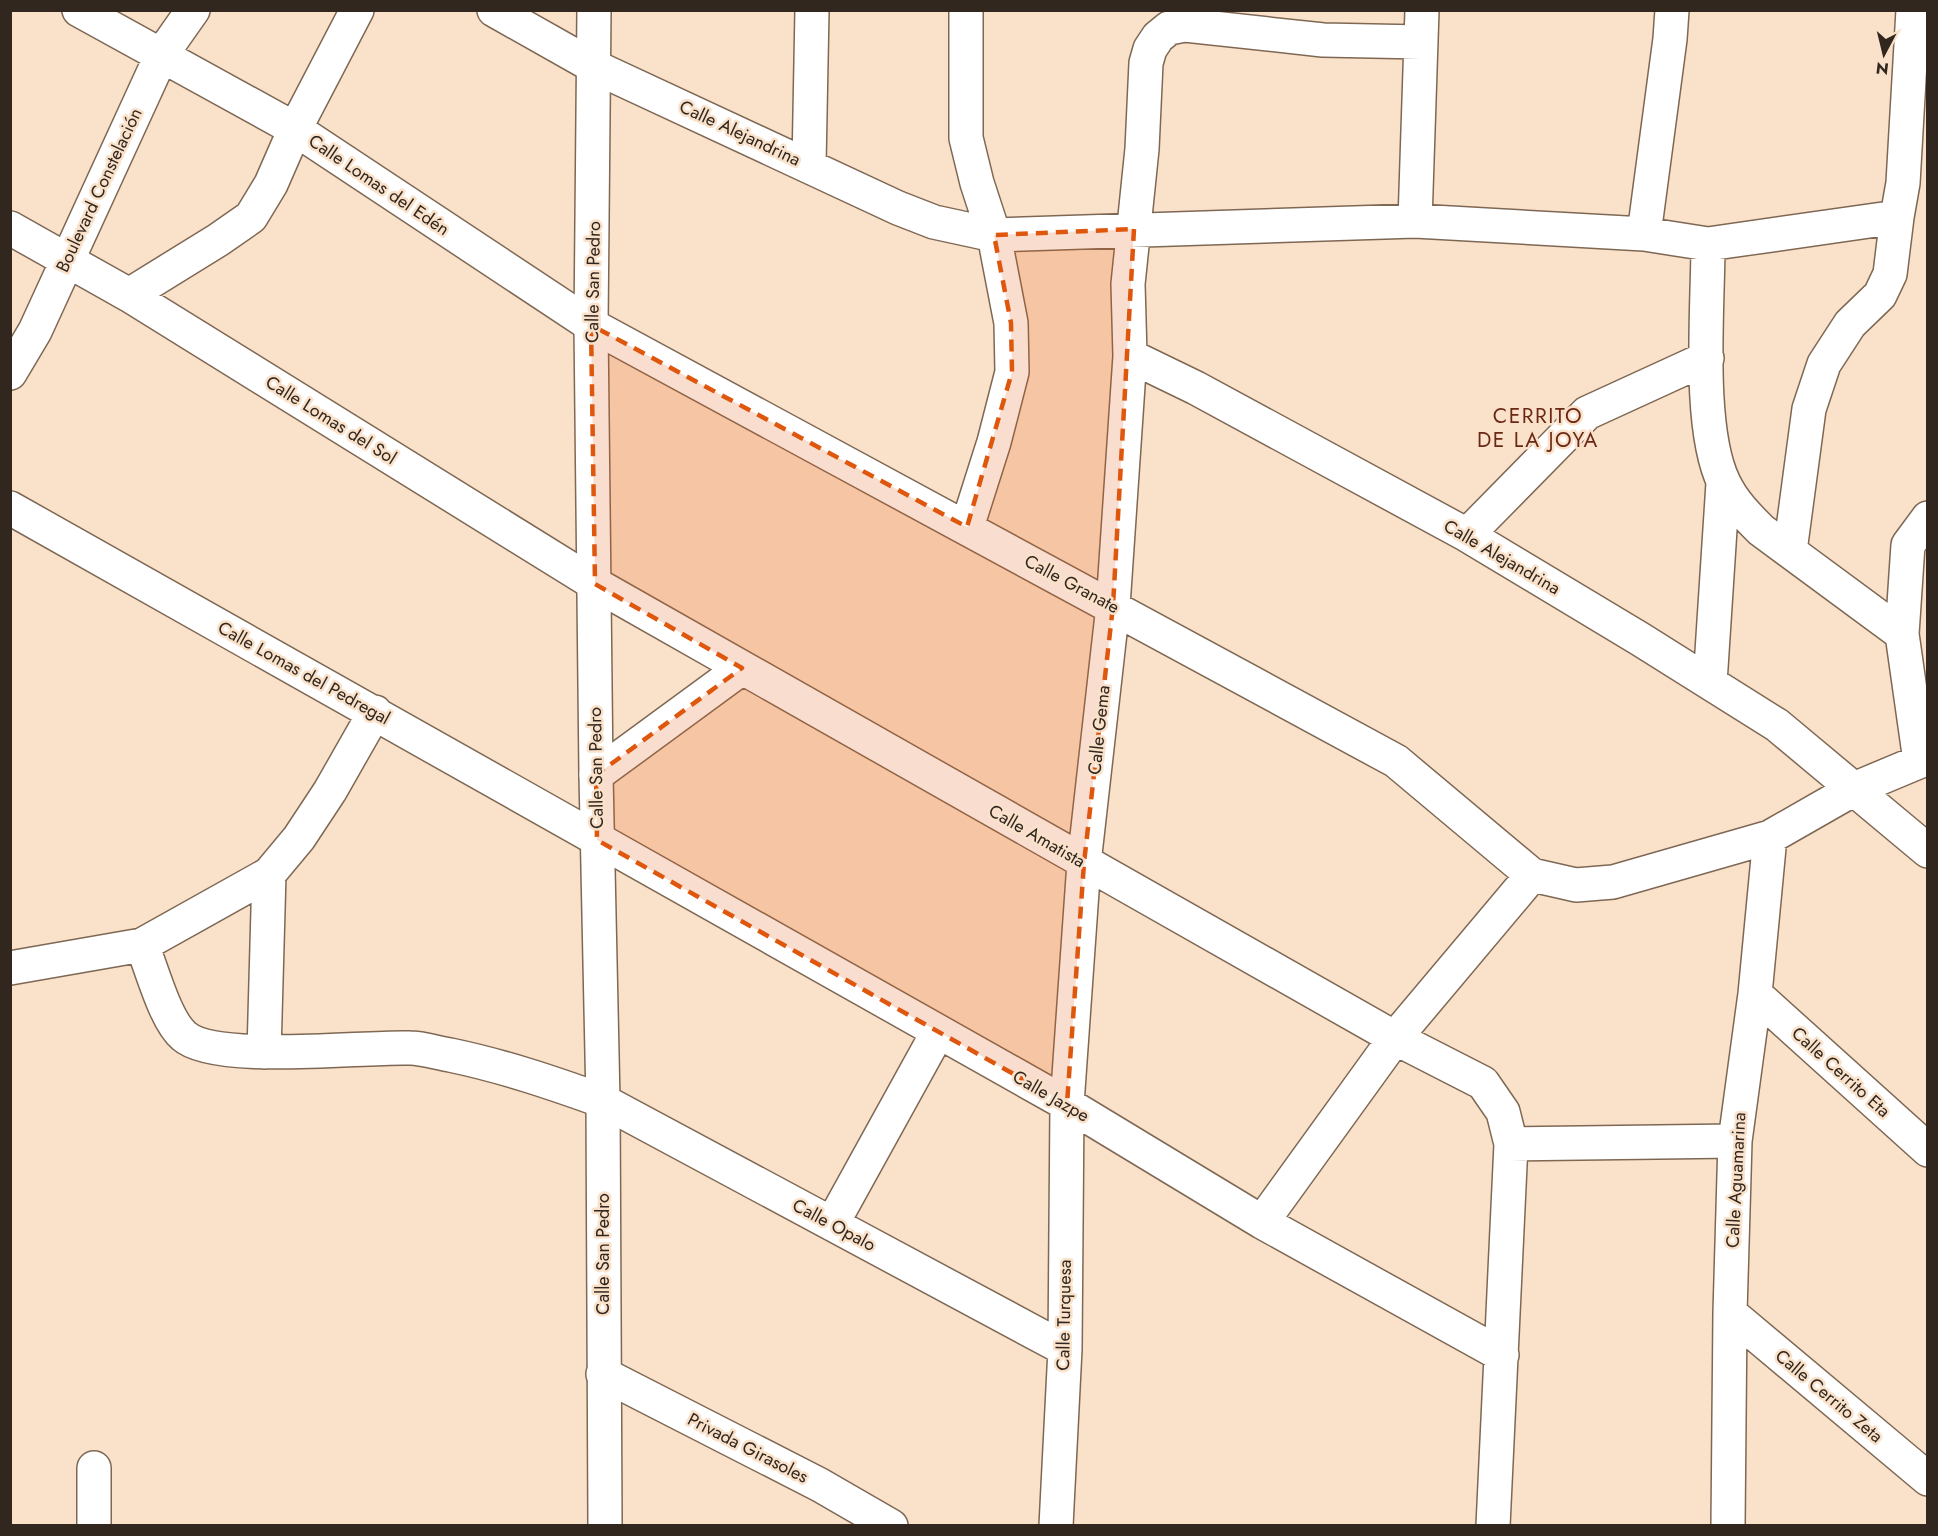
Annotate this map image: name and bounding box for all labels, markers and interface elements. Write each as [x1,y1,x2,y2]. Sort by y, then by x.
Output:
north arrow [1854,24,1914,84]
text: N [1875,56,1890,81]
street label: Calle Alejandrina [675,94,805,172]
street label: Boulevard Constelación [49,104,149,276]
street label: Calle Lomas del Edén [303,128,455,242]
street label: Calle San Pedro [579,221,607,343]
street label: Calle Lomas del Sol [260,369,402,471]
district label: CERRITO DE LA JOYA [1477,401,1599,455]
street label: Calle Alejandrina [1439,513,1565,601]
street label: Calle Granate [1020,548,1124,620]
street label: Calle Lomas del Pedregal [213,615,395,731]
street label: Calle Gema [1081,684,1117,776]
street label: Calle San Pedro [582,707,610,829]
street label: Calle Amatista [984,798,1090,874]
street label: Calle Cerrito Eta [1786,1021,1896,1123]
street label: Calle Jazpe [1008,1064,1094,1128]
street label: Calle Aguamarina [1719,1111,1753,1249]
street label: Calle Opalo [788,1192,880,1258]
street label: Calle San Pedro [590,1193,616,1315]
street label: Calle Turquesa [1050,1259,1078,1371]
street label: Calle Cerrito Zeta [1769,1343,1889,1449]
street label: Privada Girasoles [683,1406,813,1490]

